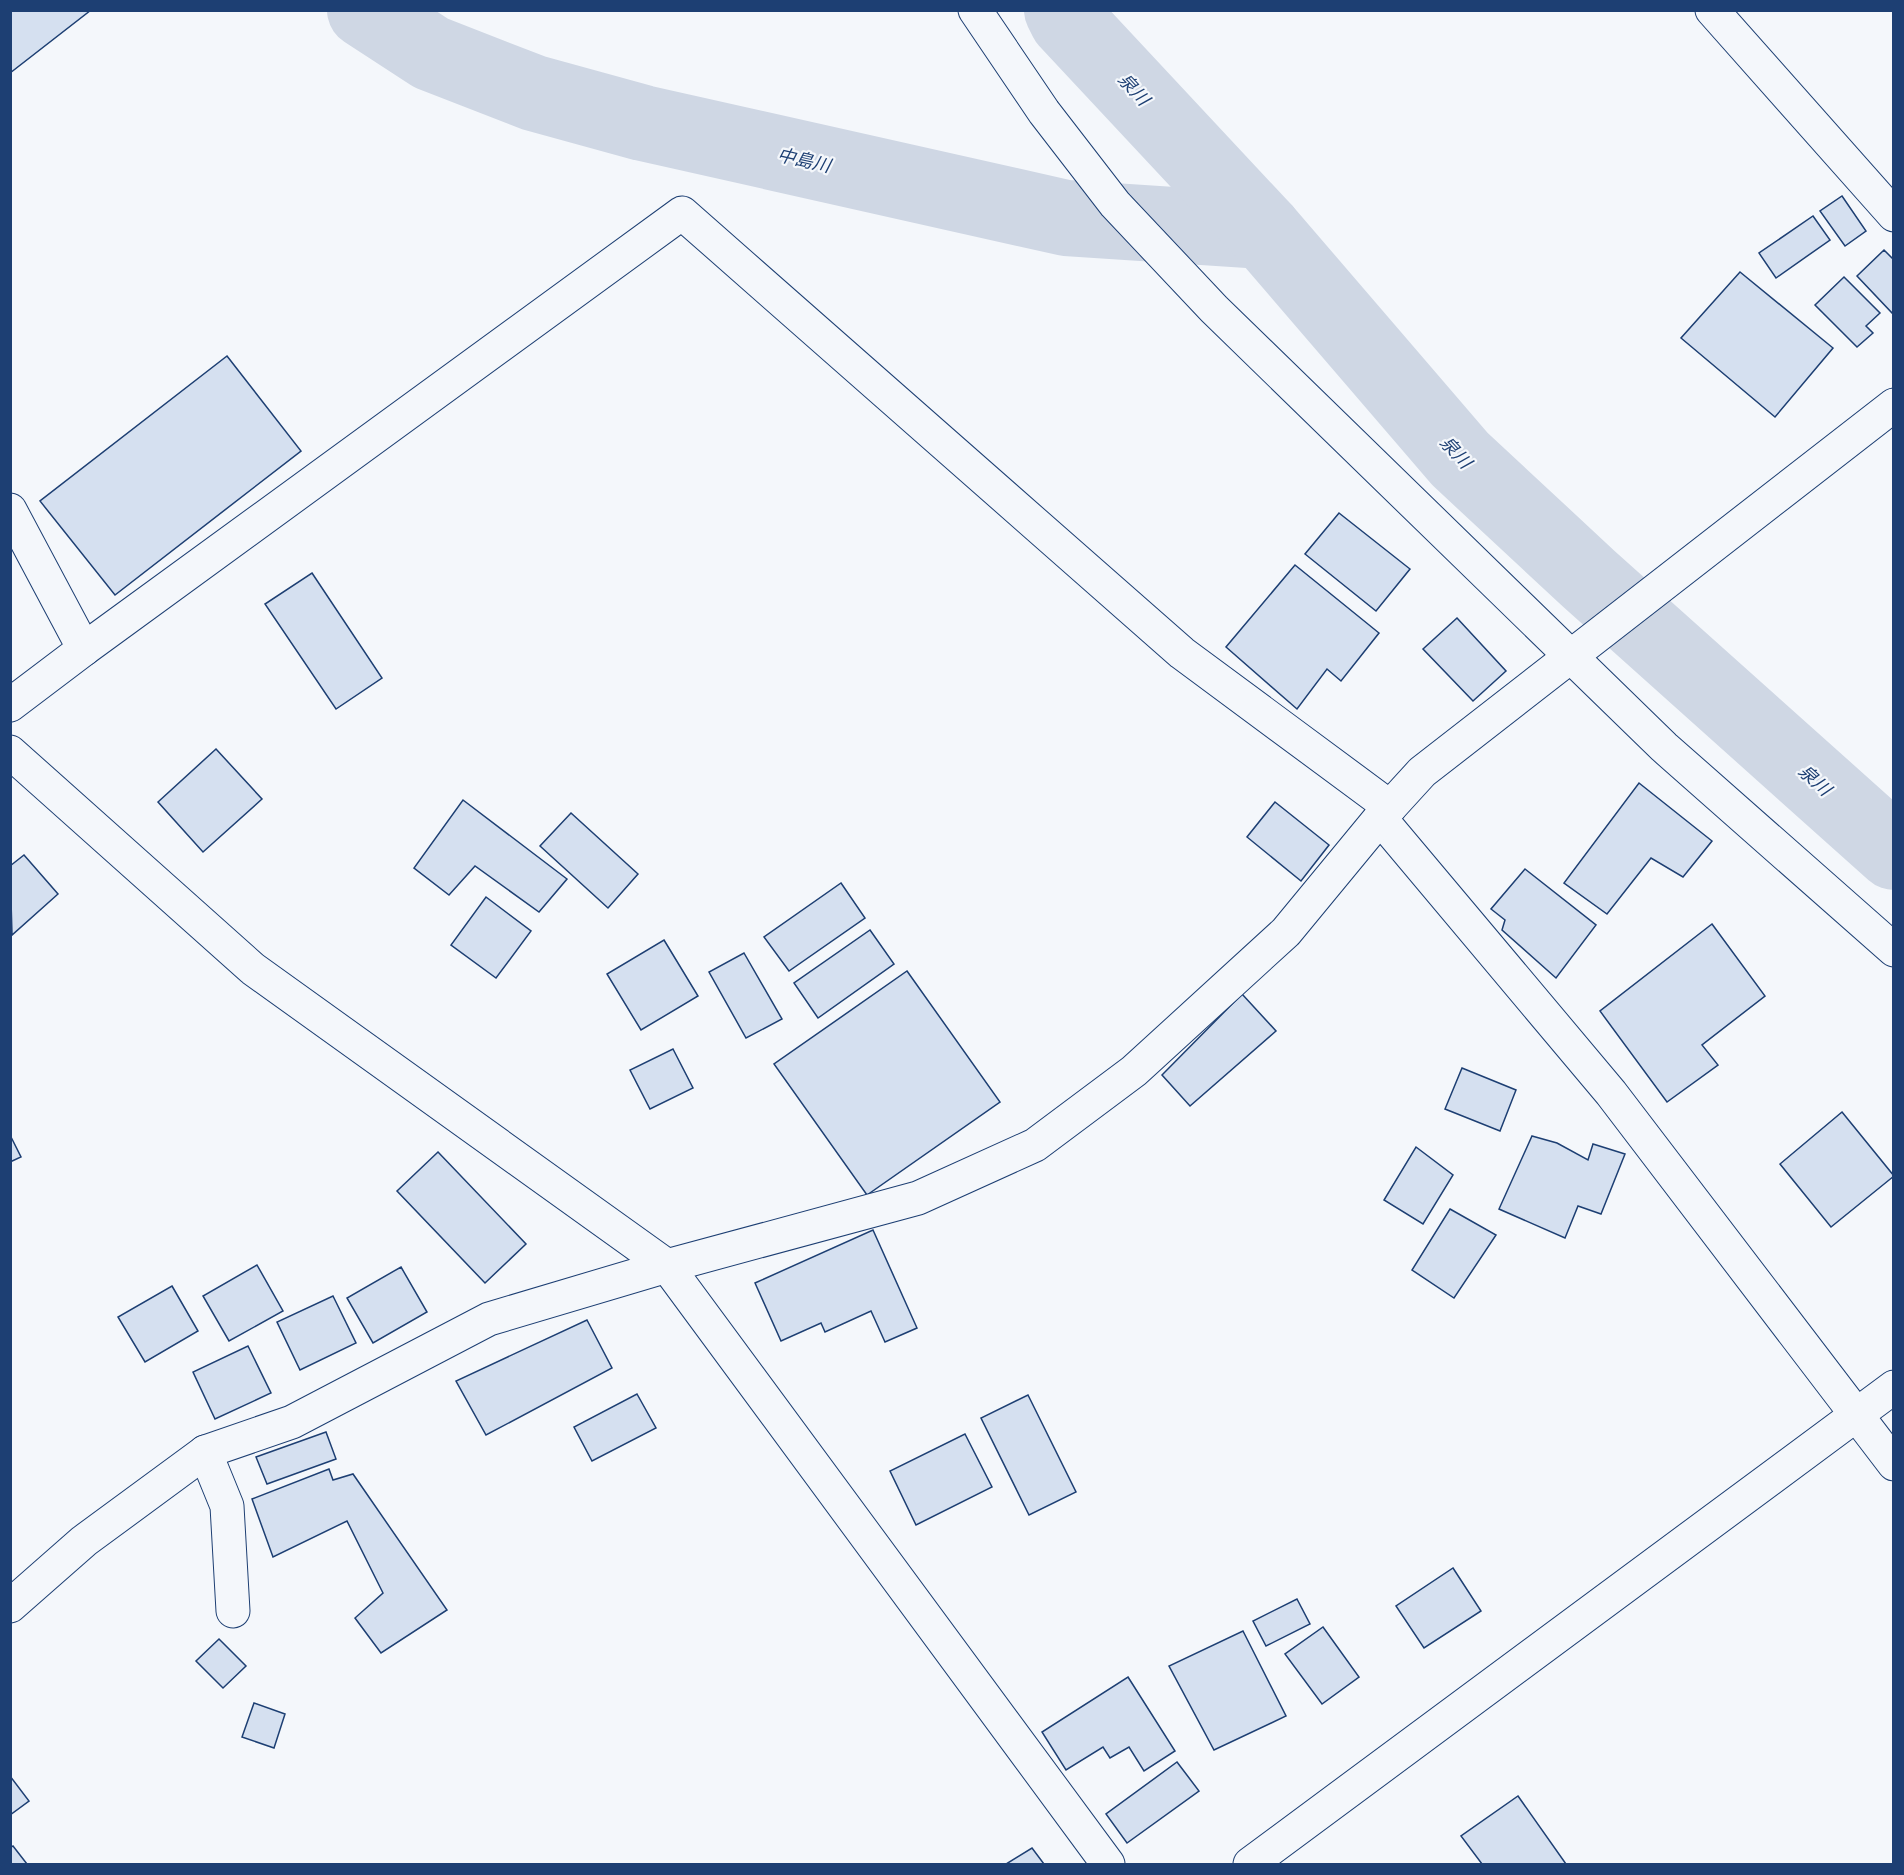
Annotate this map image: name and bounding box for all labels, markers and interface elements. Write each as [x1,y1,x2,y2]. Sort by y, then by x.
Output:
water label: 泉川 [1114,69,1155,111]
water label: 中島川 [775,144,835,177]
water label: 泉川 [1436,432,1477,474]
water label: 泉川 [1795,760,1837,801]

